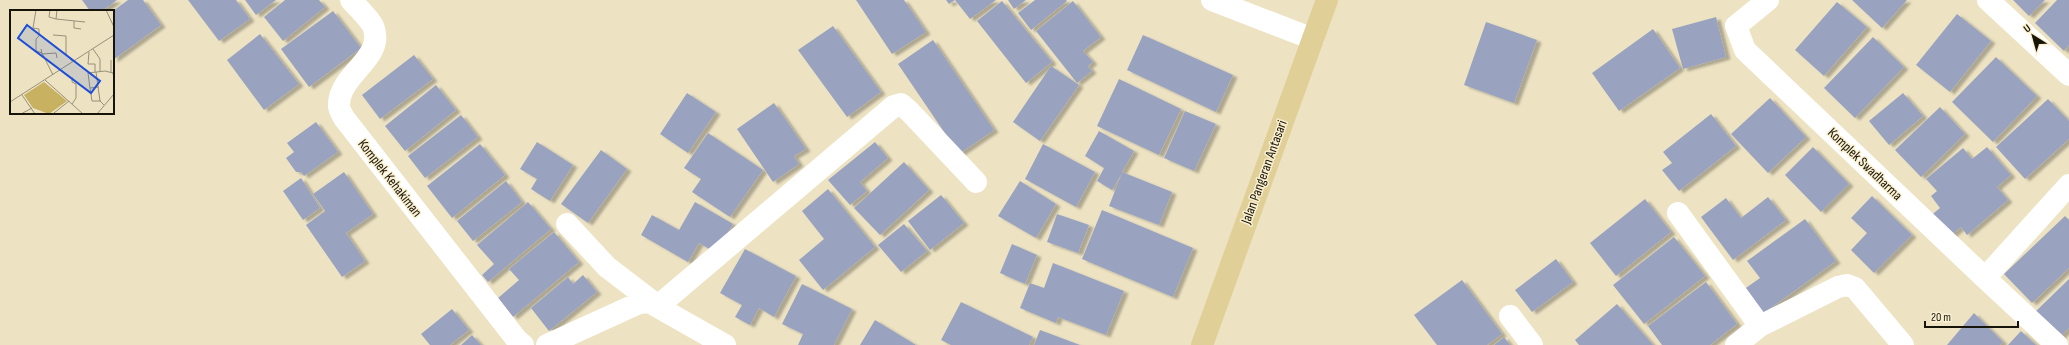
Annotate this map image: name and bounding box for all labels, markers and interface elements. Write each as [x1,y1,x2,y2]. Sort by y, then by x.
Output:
inset map [10,10,114,114]
north arrow [2013,16,2053,56]
text: U [2021,21,2034,35]
street label: Jalan Pangeran Antasari [1237,118,1291,227]
street label: Komplek Swadharma [1824,124,1906,204]
street label: Komplek Kehakiman [354,136,426,220]
scale bar [1925,303,2018,329]
text: 20 m [1931,310,1951,325]

